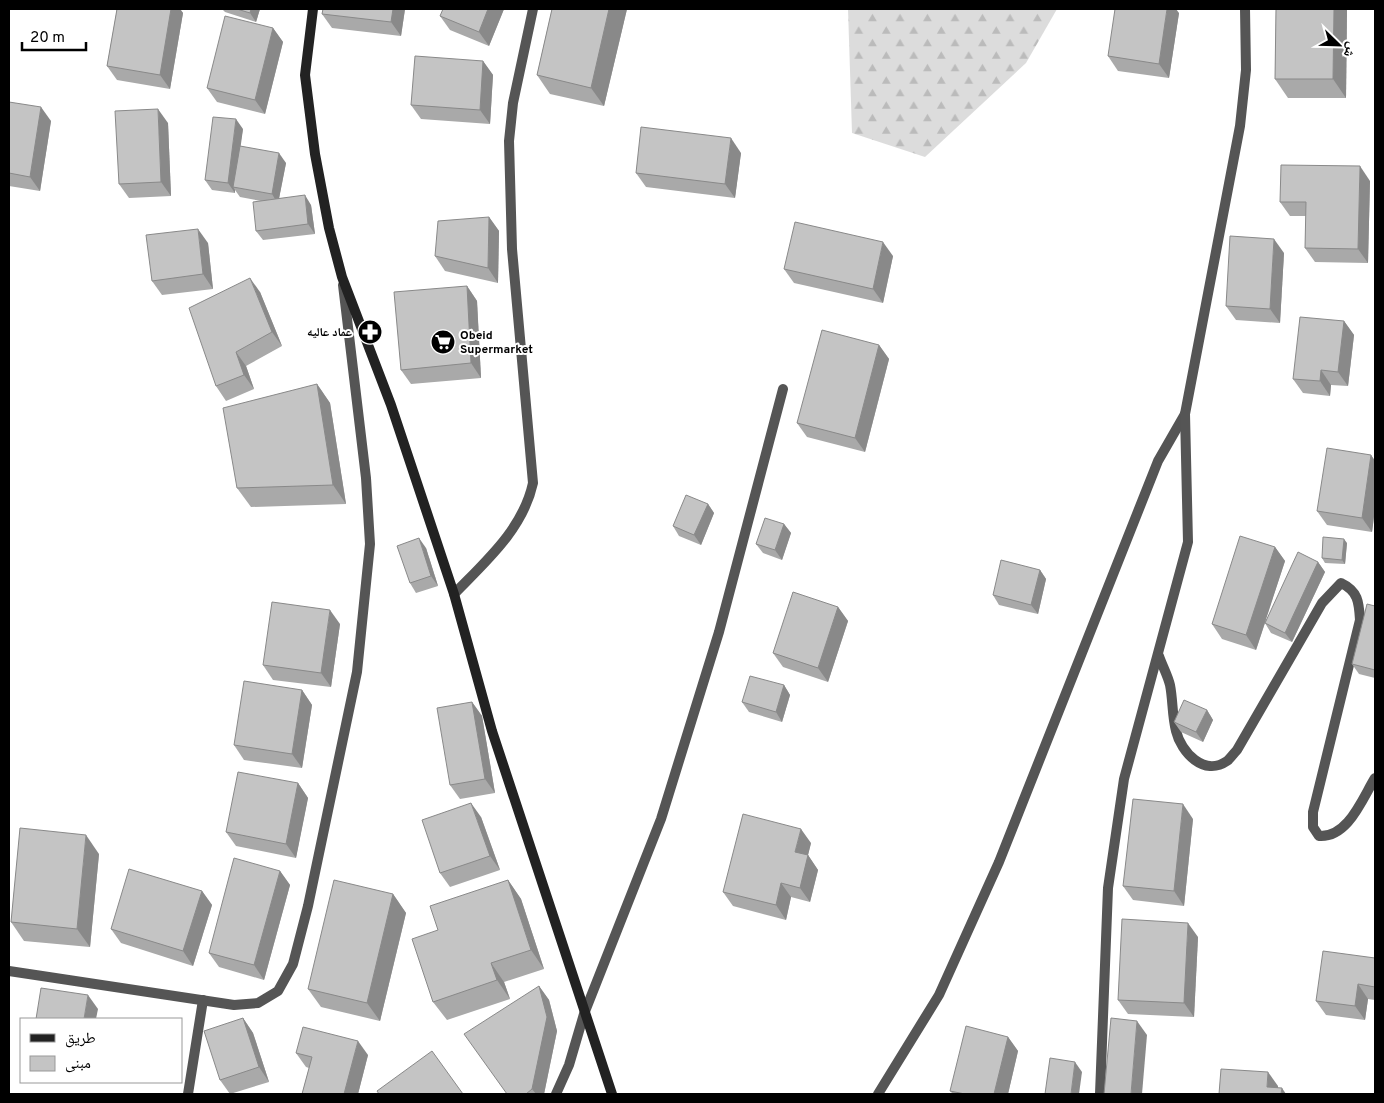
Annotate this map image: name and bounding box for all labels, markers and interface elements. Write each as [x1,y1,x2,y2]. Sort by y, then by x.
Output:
scale bar [22,20,86,52]
north arrow [1314,20,1364,70]
text: 20 m [30,29,65,48]
text: ش [1339,39,1360,60]
pharmacy icon: عماد عاليه [357,319,383,345]
place label: عماد عاليه [307,325,352,341]
place label: Obeid Supermarket [460,328,533,358]
supermarket icon: Obeid Supermarket [430,329,456,355]
legend [20,1018,182,1083]
text: طريق [65,1030,96,1049]
text: مبنى [65,1055,91,1074]

